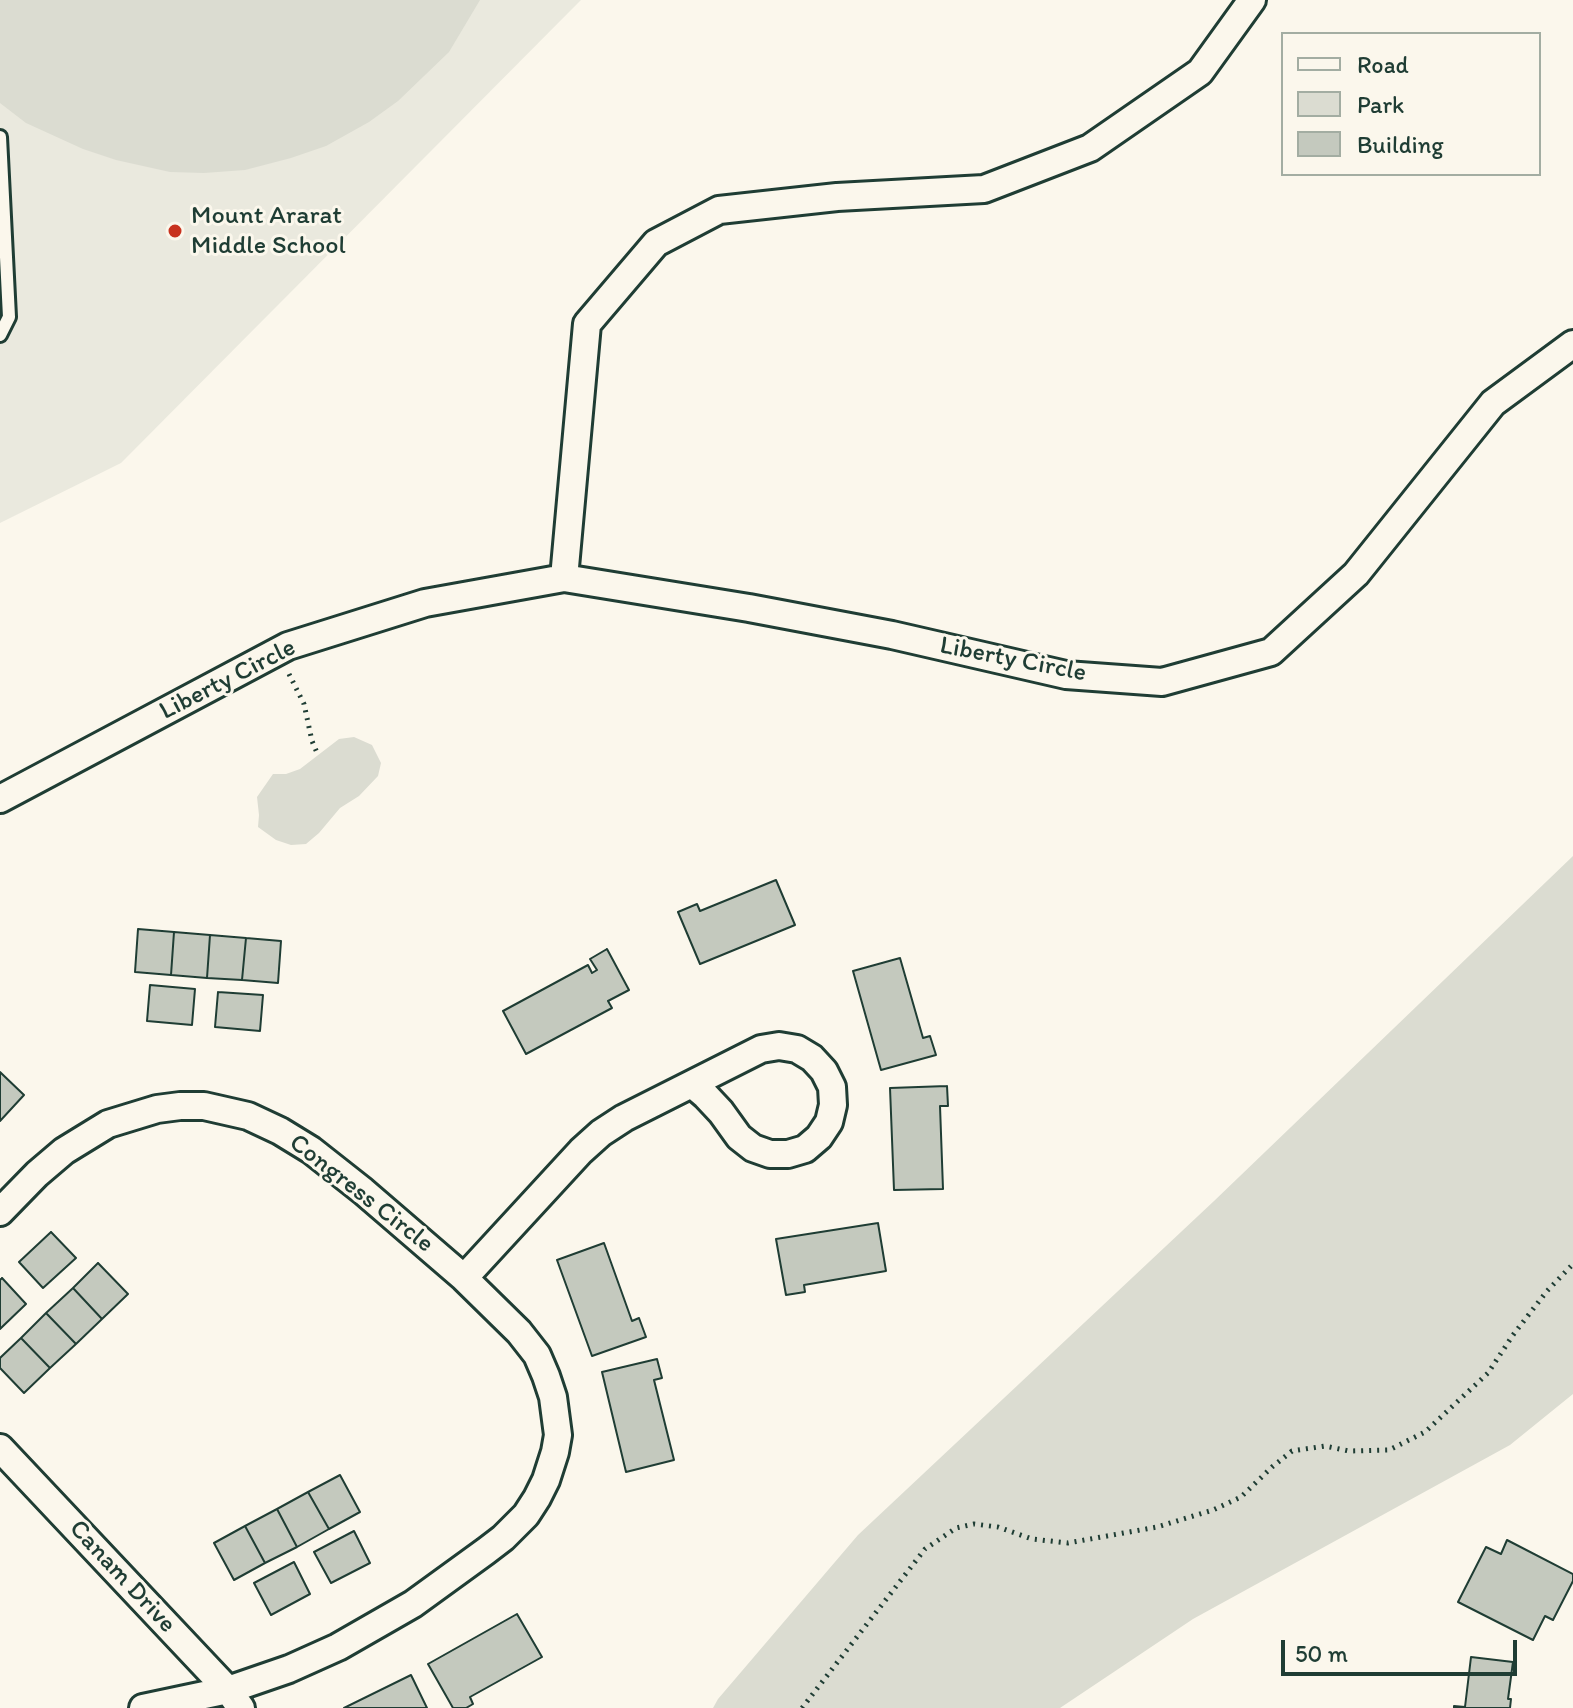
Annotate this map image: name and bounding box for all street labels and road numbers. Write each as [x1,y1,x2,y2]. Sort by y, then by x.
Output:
street label: Liberty Circle [937,631,1089,689]
street label: Liberty Circle [155,632,301,728]
street label: Congress Circle [283,1128,439,1260]
street label: Canam Drive [62,1514,182,1640]

